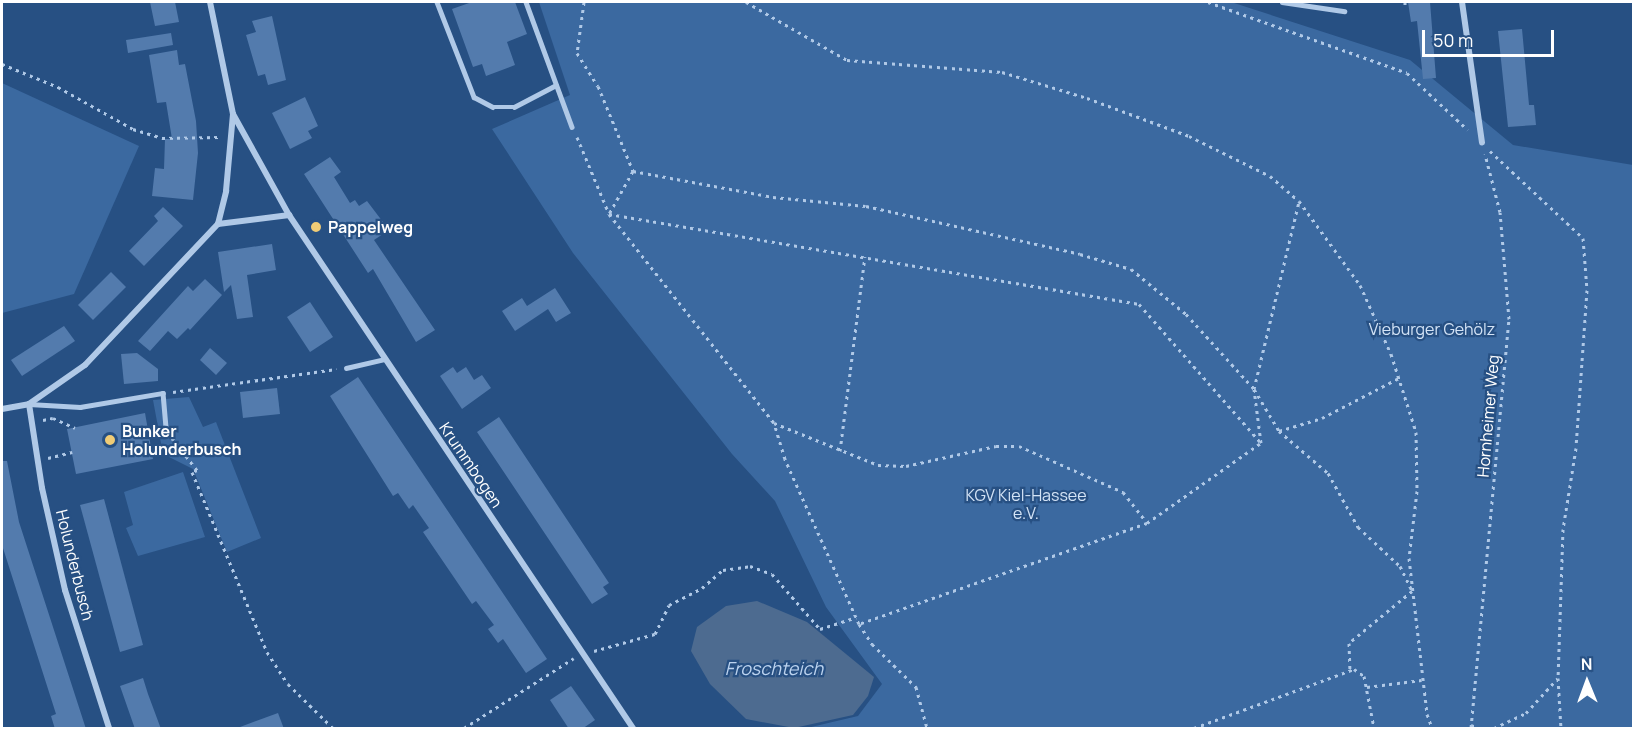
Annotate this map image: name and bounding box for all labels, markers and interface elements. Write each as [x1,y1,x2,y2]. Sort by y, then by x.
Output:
scale bar [1425,18,1557,56]
text: 50 m [1433,28,1473,52]
place label: Pappelweg [328,217,413,237]
marker: Pappelweg [309,220,323,234]
park label: Vieburger Gehölz [1369,319,1495,339]
street label: Hornheimer Weg [1473,354,1503,478]
street label: Krummbogen [435,419,507,511]
place label: Bunker Holunderbusch [122,421,241,459]
marker: Bunker Holunderbusch [103,433,117,447]
park label: KGV Kiel-Hassee e.V. [965,485,1087,523]
street label: Holunderbusch [52,508,98,622]
north arrow [1557,652,1617,712]
text: N [1581,653,1593,675]
water label: Froschteich [725,657,823,679]

